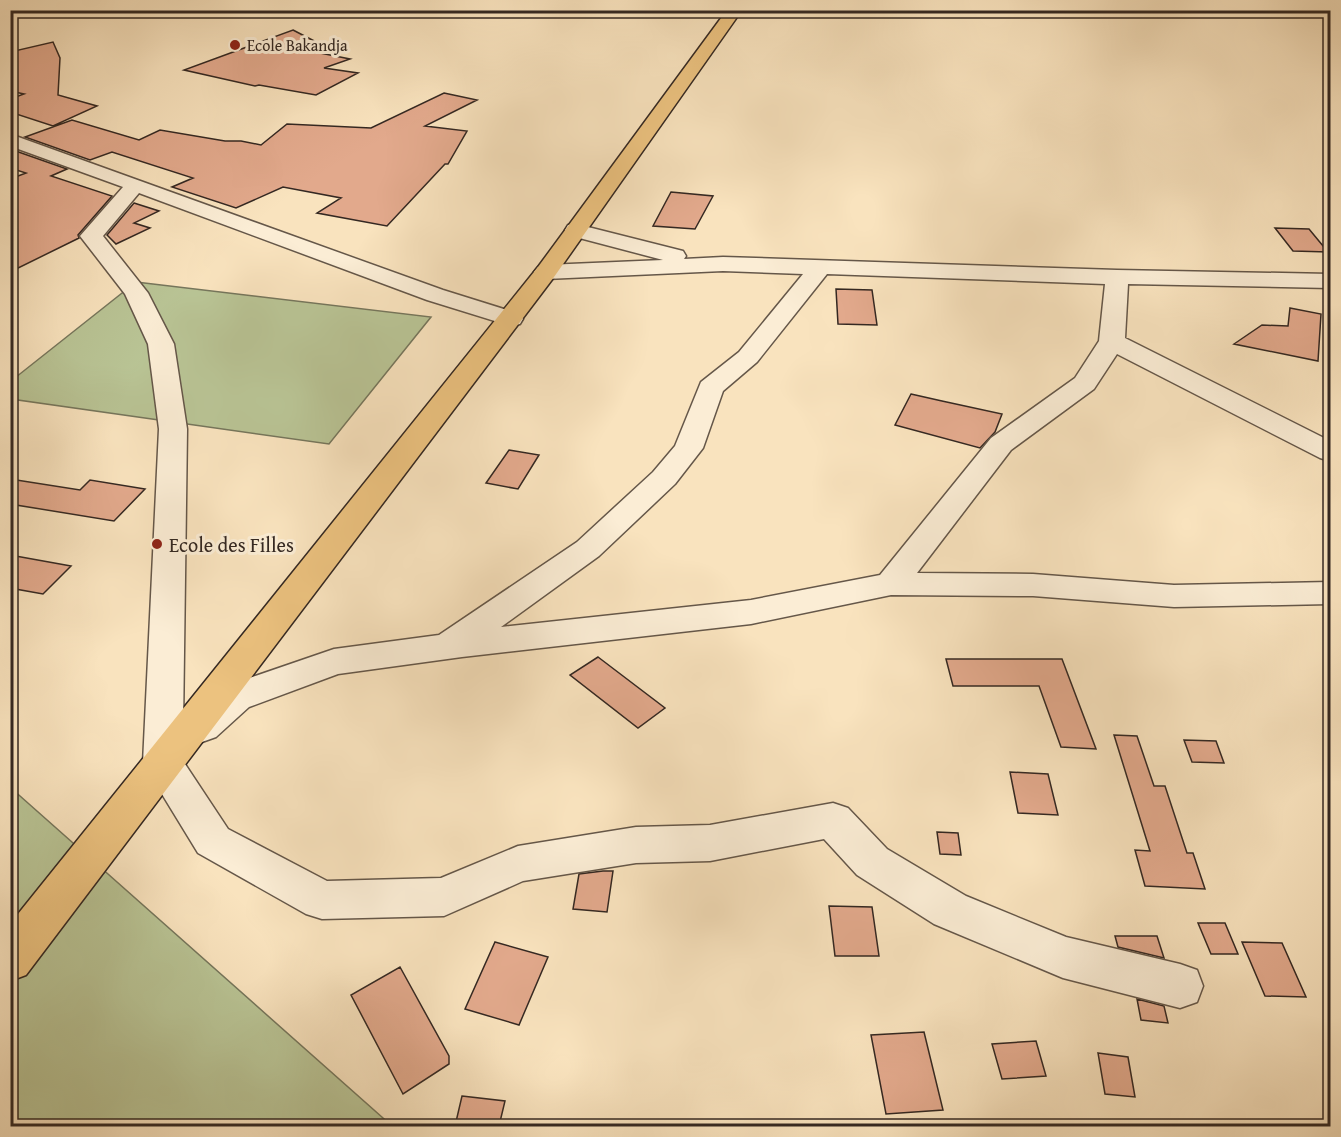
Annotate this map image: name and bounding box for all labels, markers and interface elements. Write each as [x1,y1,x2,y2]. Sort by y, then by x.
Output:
place label: Ecole Bakandja [247,33,348,57]
marker: Ecole Bakandja [228,38,242,52]
place label: Ecole des Filles [169,530,294,559]
marker: Ecole des Filles [150,537,164,551]

